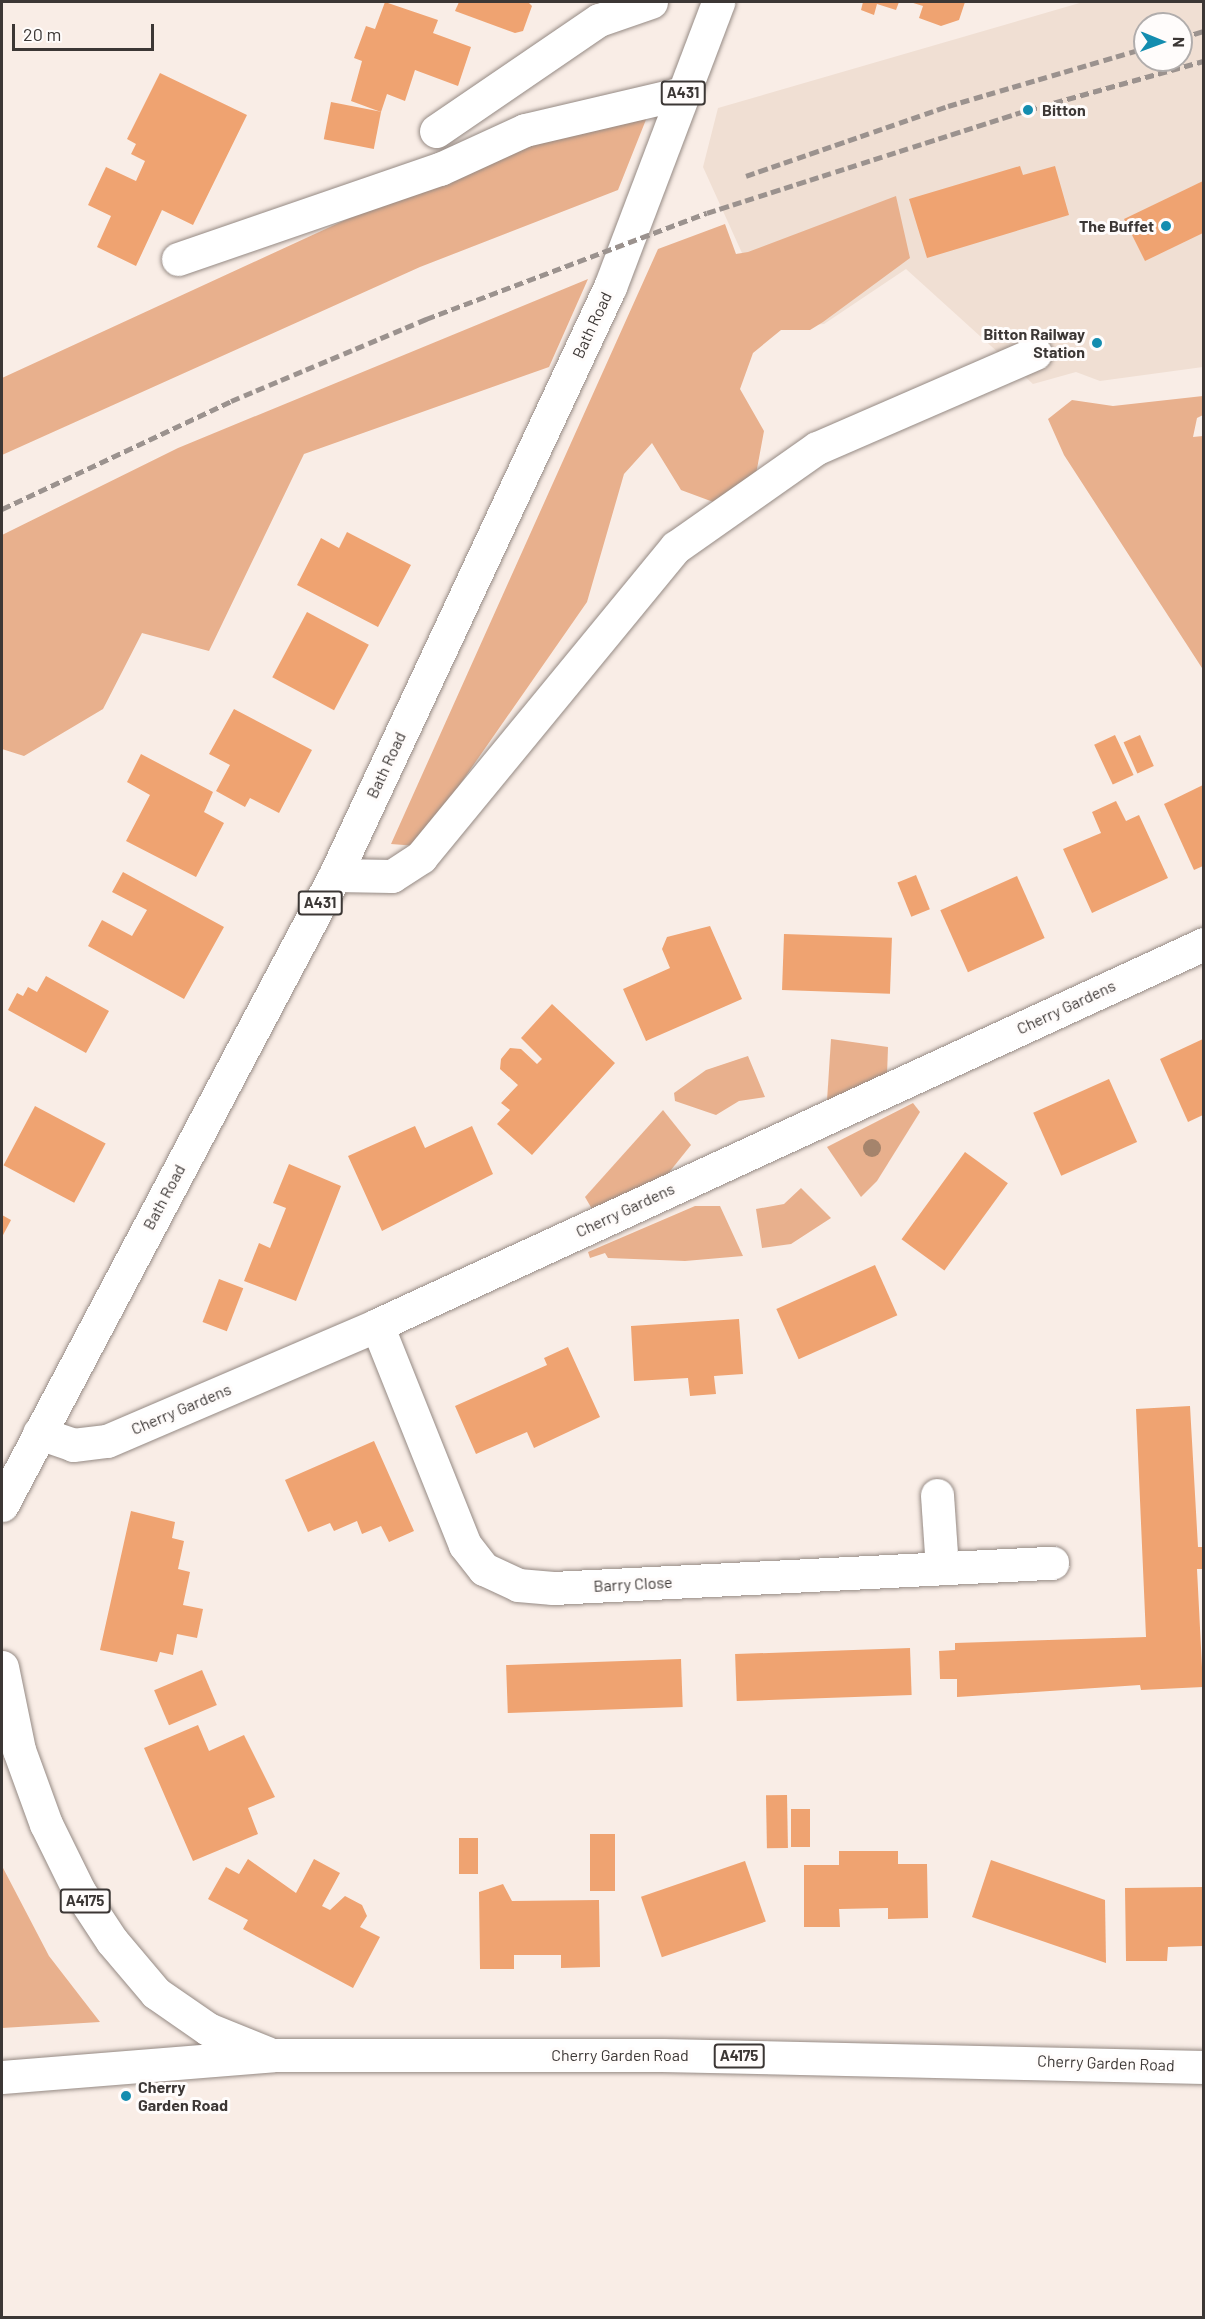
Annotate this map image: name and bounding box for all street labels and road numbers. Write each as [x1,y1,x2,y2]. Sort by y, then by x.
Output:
road number: A431 [660,81,706,105]
street label: Bath Road [568,289,616,361]
street label: Bath Road [362,729,410,801]
road number: A431 [298,891,342,915]
street label: Cherry Gardens [1014,976,1118,1038]
street label: Bath Road [139,1161,189,1233]
street label: Cherry Gardens [573,1179,677,1241]
street label: Cherry Gardens [128,1379,234,1439]
street label: Barry Close [593,1572,673,1596]
road number: A4175 [60,1889,110,1913]
road number: A4175 [714,2044,764,2068]
street label: Cherry Garden Road [551,2045,689,2065]
street label: Cherry Garden Road [1037,2051,1175,2075]

